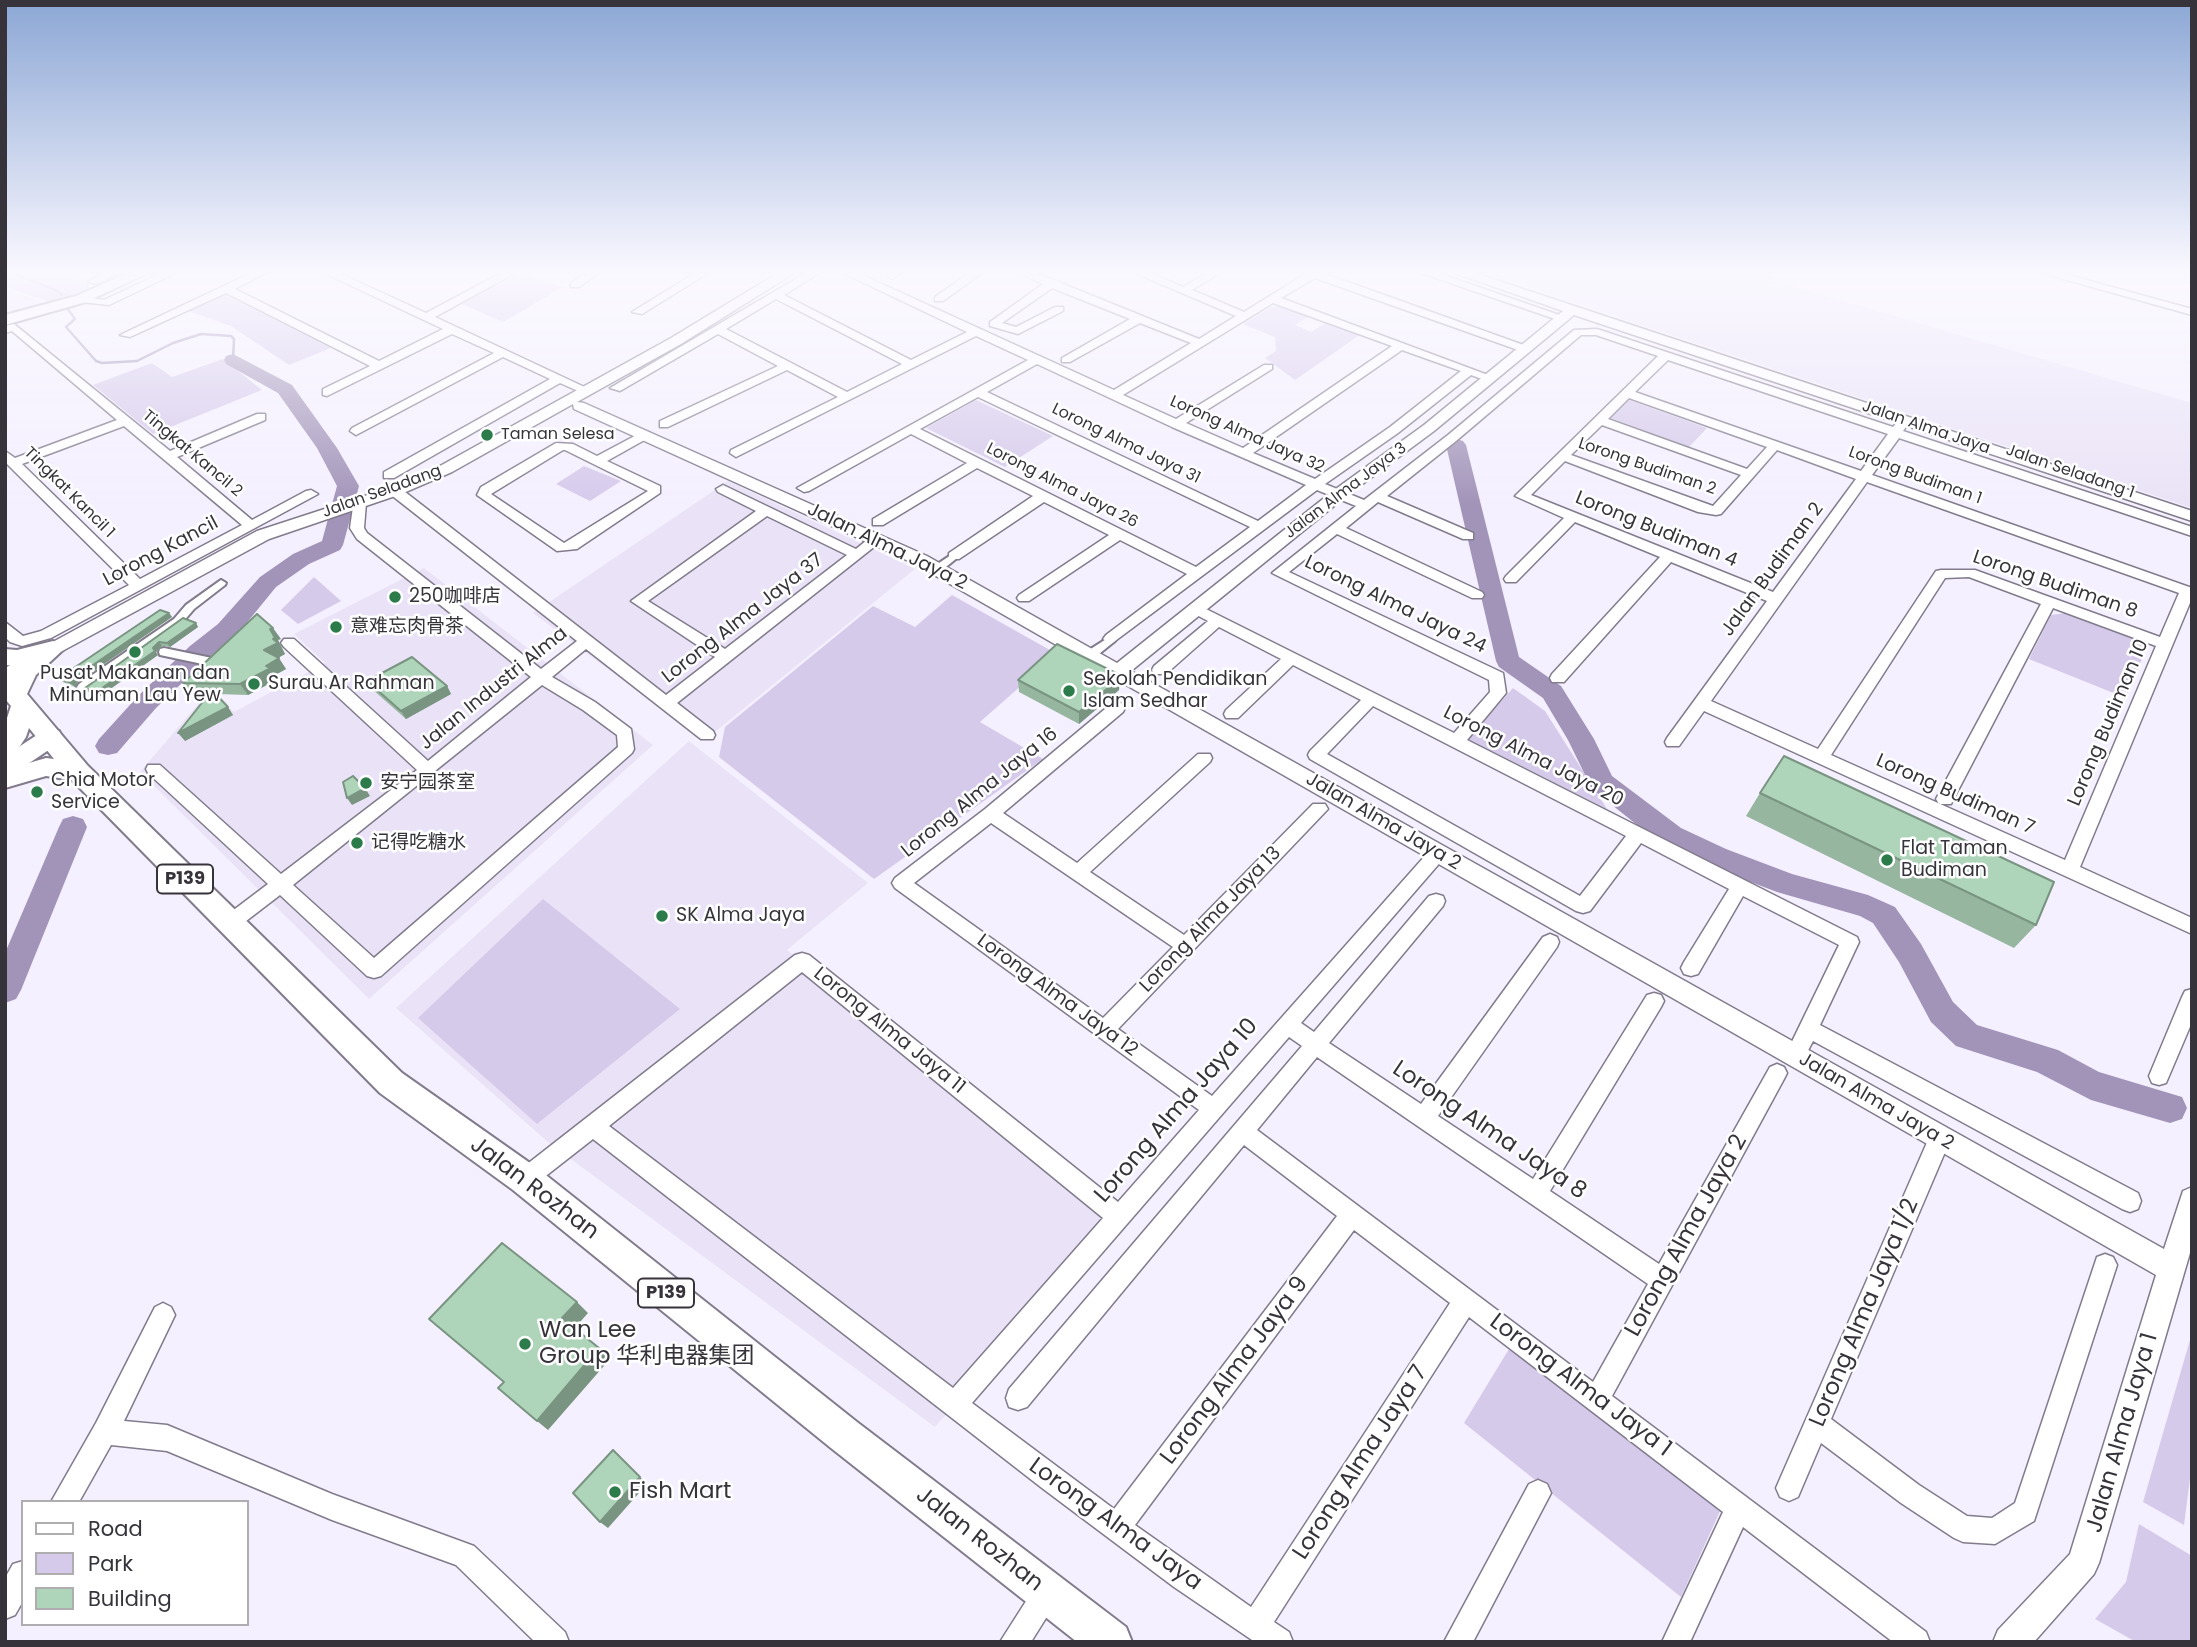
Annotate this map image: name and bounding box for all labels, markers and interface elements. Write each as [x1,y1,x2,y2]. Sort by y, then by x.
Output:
street label: Lorong Alma Jaya 32 [1167,392,1327,478]
street label: Jalan Alma Jaya [1860,397,1992,459]
street label: Lorong Alma Jaya 31 [1049,400,1203,488]
street label: Tingkat Kancil 2 [138,407,246,501]
place label: Taman Selesa [501,425,615,445]
marker: Taman Selesa [479,427,495,443]
street label: Lorong Budiman 2 [1576,434,1718,500]
street label: Lorong Alma Jaya 26 [983,439,1141,533]
street label: Jalan Alma Jaya 3 [1281,439,1411,543]
street label: Jalan Seladang 1 [2003,441,2137,503]
street label: Lorong Budiman 1 [1846,443,1984,509]
street label: Tingkat Kancil 1 [20,444,118,542]
street label: Jalan Seladang [320,462,444,522]
street label: Lorong Budiman 4 [1572,487,1740,573]
street label: Jalan Alma Jaya 2 [803,498,971,596]
street label: Jalan Budiman 2 [1717,499,1829,641]
street label: Lorong Kancil [100,512,222,592]
street label: Lorong Budiman 8 [1970,546,2140,624]
street label: Lorong Alma Jaya 37 [658,549,828,689]
street label: Lorong Alma Jaya 24 [1301,551,1489,659]
place label: 250咖啡店 [409,586,501,608]
marker: 250咖啡店 [387,589,403,605]
place label: 意难忘肉骨茶 [350,616,464,638]
marker: 意难忘肉骨茶 [328,619,344,635]
street label: Jalan Industri Alma [416,623,572,755]
street label: Lorong Budiman 10 [2064,636,2154,810]
marker: Pusat Makanan dan Minuman Lau Yew [127,644,143,660]
place label: Pusat Makanan dan Minuman Lau Yew [40,663,230,707]
place label: Sekolah Pendidikan Islam Sedhar [1083,669,1267,713]
place label: Surau Ar Rahman [268,673,435,695]
marker: Surau Ar Rahman [246,676,262,692]
marker: Sekolah Pendidikan Islam Sedhar [1061,683,1077,699]
street label: Lorong Alma Jaya 20 [1439,702,1627,812]
street label: Lorong Alma Jaya 16 [897,723,1063,863]
street label: Lorong Budiman 7 [1872,750,2038,840]
street label: Jalan Alma Jaya 2 [1301,768,1465,876]
place label: Chia Motor Service [51,770,155,814]
place label: 安宁园茶室 [380,772,475,794]
marker: 安宁园茶室 [358,775,374,791]
marker: Chia Motor Service [29,784,45,800]
place label: 记得吃糖水 [371,832,466,854]
marker: 记得吃糖水 [349,835,365,851]
place label: Flat Taman Budiman [1901,838,2008,882]
street label: Lorong Alma Jaya 13 [1136,842,1286,998]
marker: Flat Taman Budiman [1879,852,1895,868]
road number: P139 [157,864,213,894]
place label: SK Alma Jaya [676,905,805,927]
marker: SK Alma Jaya [654,908,670,924]
street label: Lorong Alma Jaya 12 [972,930,1142,1062]
street label: Lorong Alma Jaya 11 [809,963,969,1099]
street label: Lorong Alma Jaya 10 [1089,1013,1265,1209]
street label: Jalan Alma Jaya 2 [1794,1048,1958,1156]
street label: Lorong Alma Jaya 8 [1387,1056,1591,1206]
street label: Lorong Alma Jaya 2 [1620,1130,1754,1342]
street label: Jalan Rozhan [464,1132,604,1246]
street label: Lorong Alma Jaya 1/2 [1804,1195,1926,1431]
street label: Lorong Alma Jaya 9 [1155,1272,1315,1470]
road number: P139 [638,1278,694,1308]
street label: Lorong Alma Jaya 1 [1484,1309,1676,1463]
place label: Wan Lee Group 华利电器集团 [539,1317,755,1371]
street label: Jalan Alma Jaya 1 [2081,1330,2165,1536]
marker: Wan Lee Group 华利电器集团 [517,1336,533,1352]
street label: Lorong Alma Jaya 7 [1288,1361,1434,1565]
street label: Lorong Alma Jaya [1023,1453,1207,1597]
place label: Fish Mart [629,1478,731,1506]
street label: Jalan Rozhan [910,1482,1048,1598]
marker: Fish Mart [607,1484,623,1500]
legend [21,1500,248,1626]
text: Road [88,1514,143,1543]
text: Park [88,1549,133,1578]
text: Building [88,1584,172,1613]

